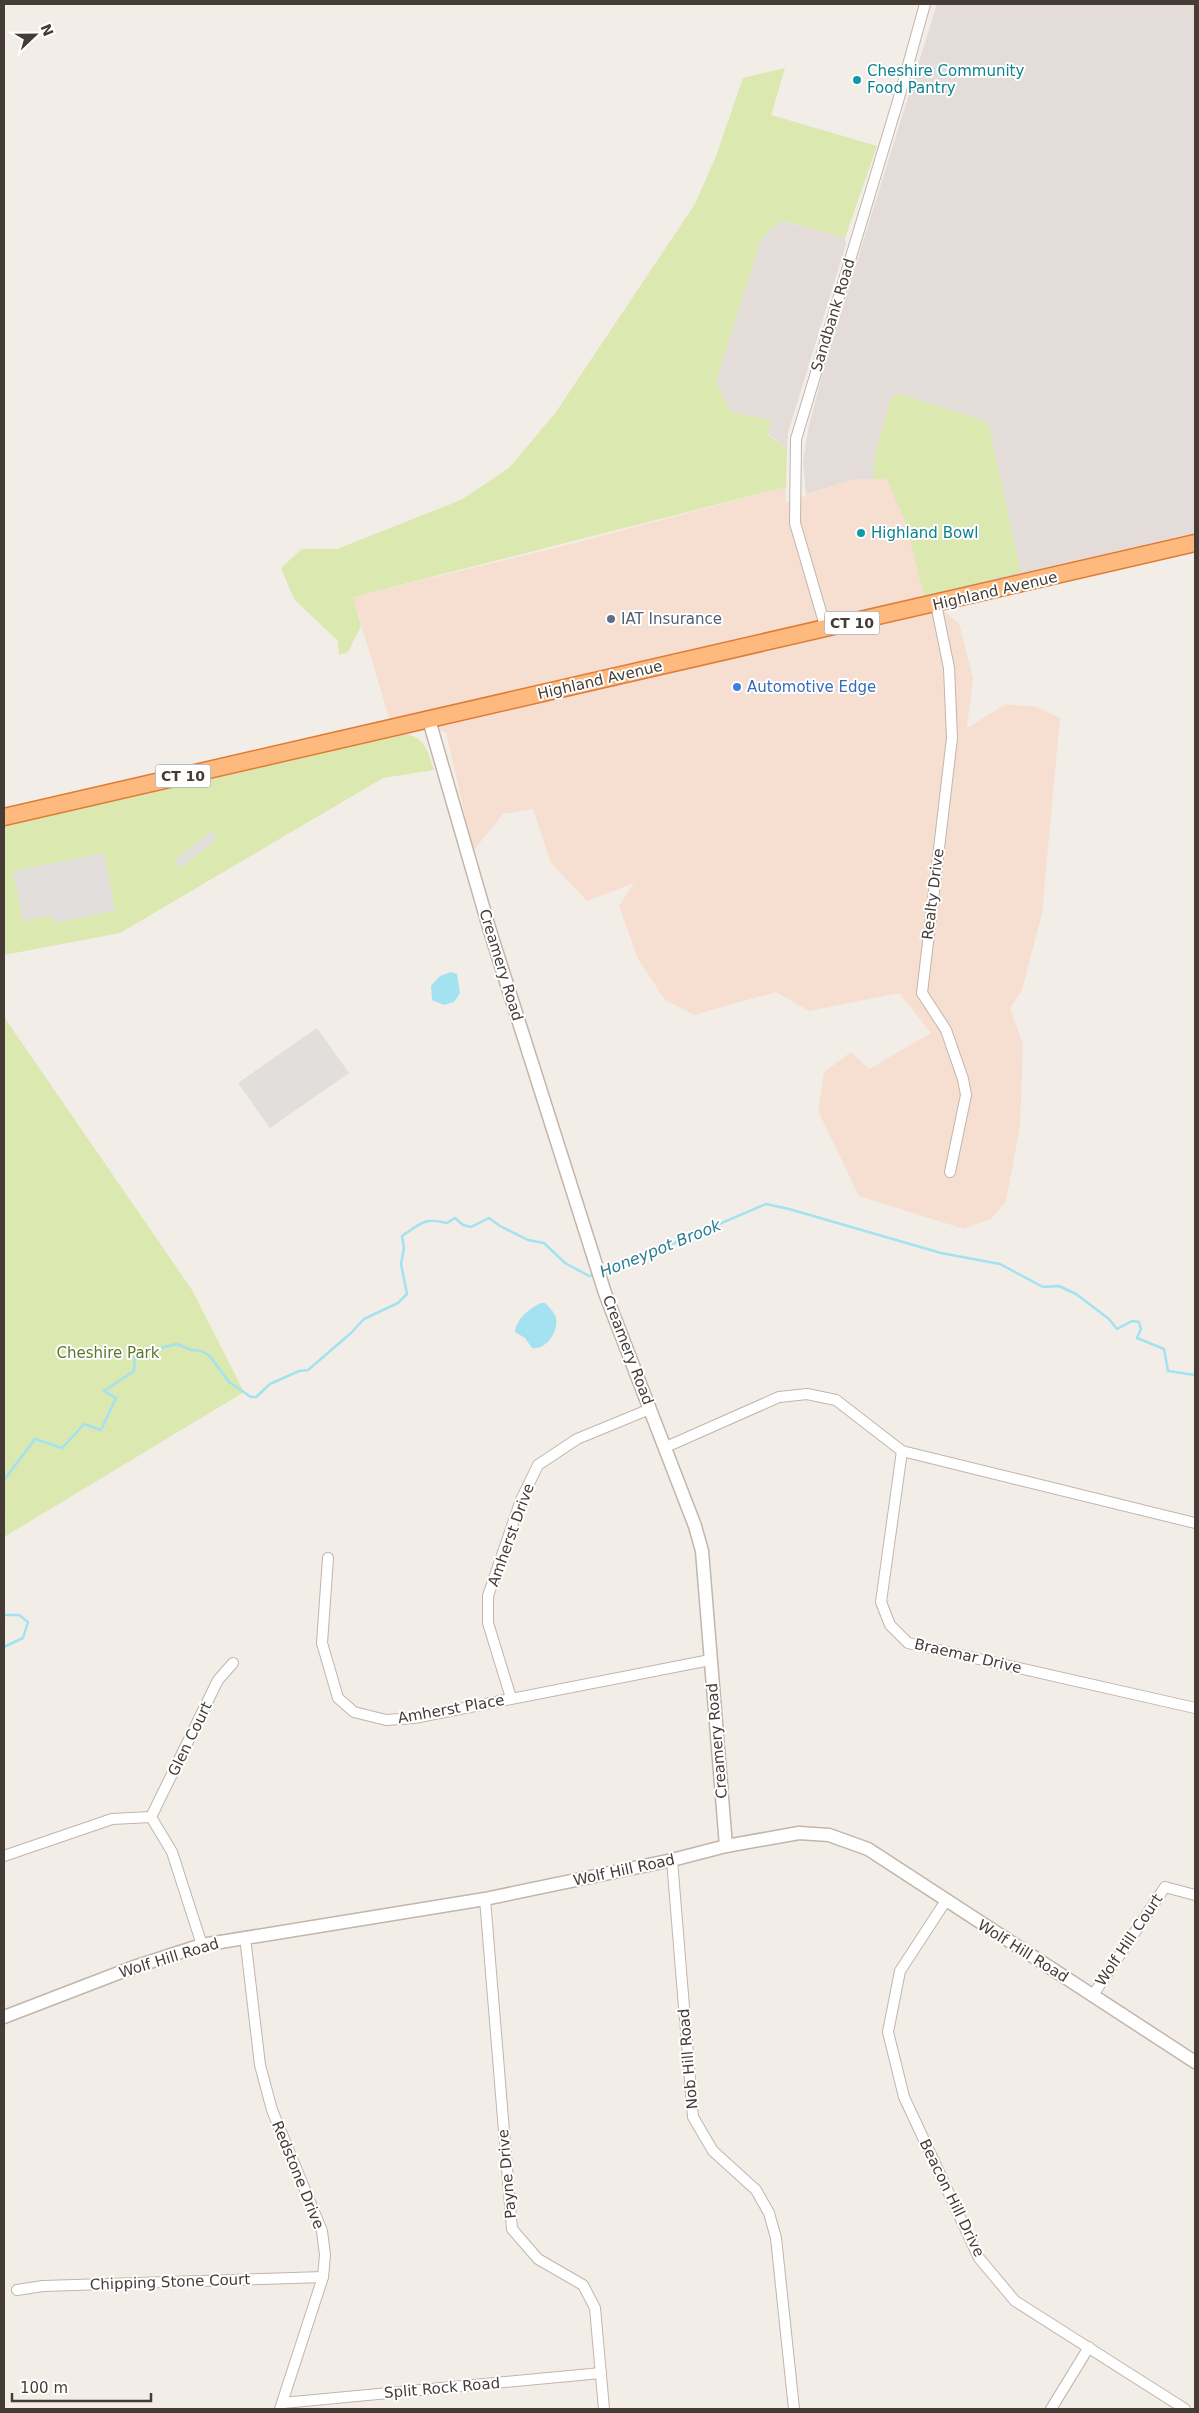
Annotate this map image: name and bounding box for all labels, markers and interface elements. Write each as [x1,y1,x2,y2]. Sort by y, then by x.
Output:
north arrow [10,10,60,60]
text: N [37,22,57,39]
place label: Cheshire Community Food Pantry [867,62,1024,97]
marker: Cheshire Community Food Pantry [851,74,863,86]
street label: Sandbank Road [807,256,859,374]
place label: Highland Bowl [871,524,979,542]
marker: Highland Bowl [855,527,867,539]
street label: Highland Avenue [931,568,1059,614]
place label: IAT Insurance [621,610,722,628]
road number: CT 10 [824,612,880,634]
marker: IAT Insurance [605,613,617,625]
street label: Highland Avenue [536,657,664,703]
place label: Automotive Edge [747,678,876,696]
marker: Automotive Edge [731,681,743,693]
road number: CT 10 [156,764,210,788]
street label: Realty Drive [918,847,948,941]
street label: Creamery Road [475,907,527,1023]
water label: Honeypot Brook [597,1215,724,1281]
street label: Creamery Road [599,1293,657,1407]
park label: Cheshire Park [57,1344,160,1362]
street label: Amherst Drive [484,1481,538,1589]
street label: Braemar Drive [913,1635,1023,1677]
street label: Creamery Road [703,1682,731,1800]
street label: Amherst Place [396,1691,506,1727]
street label: Glen Court [164,1699,216,1779]
street label: Wolf Hill Road [571,1850,677,1890]
street label: Wolf Hill Court [1092,1890,1166,1989]
street label: Wolf Hill Road [974,1916,1072,1986]
street label: Wolf Hill Road [117,1934,221,1982]
street label: Nob Hill Road [675,2008,701,2110]
street label: Redstone Drive [268,2118,328,2232]
street label: Payne Drive [494,2128,520,2220]
street label: Beacon Hill Drive [916,2136,988,2260]
street label: Chipping Stone Court [90,2270,251,2294]
scale bar [12,2370,151,2402]
street label: Split Rock Road [383,2374,501,2402]
text: 100 m [20,2379,68,2397]

